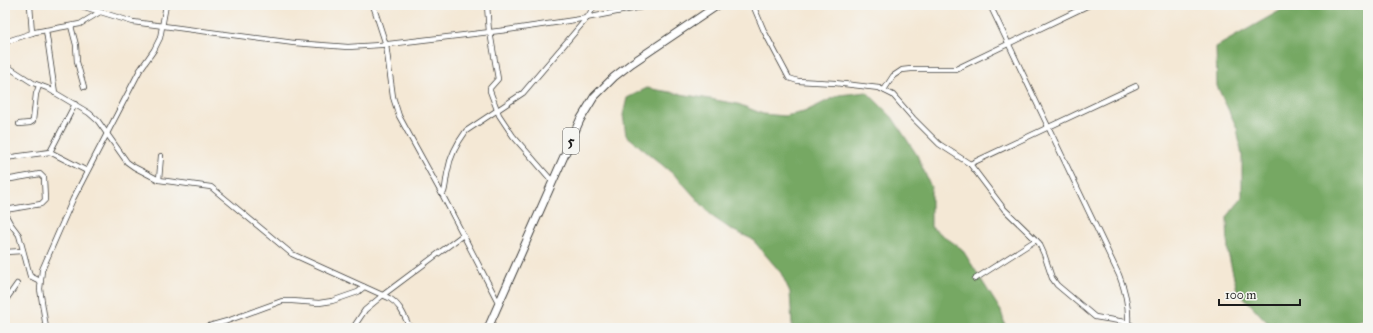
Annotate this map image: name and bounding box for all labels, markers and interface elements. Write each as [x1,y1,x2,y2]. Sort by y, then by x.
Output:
road number: 5 [563,128,579,154]
scale bar [1219,281,1300,307]
text: 100 m [1225,288,1256,302]

